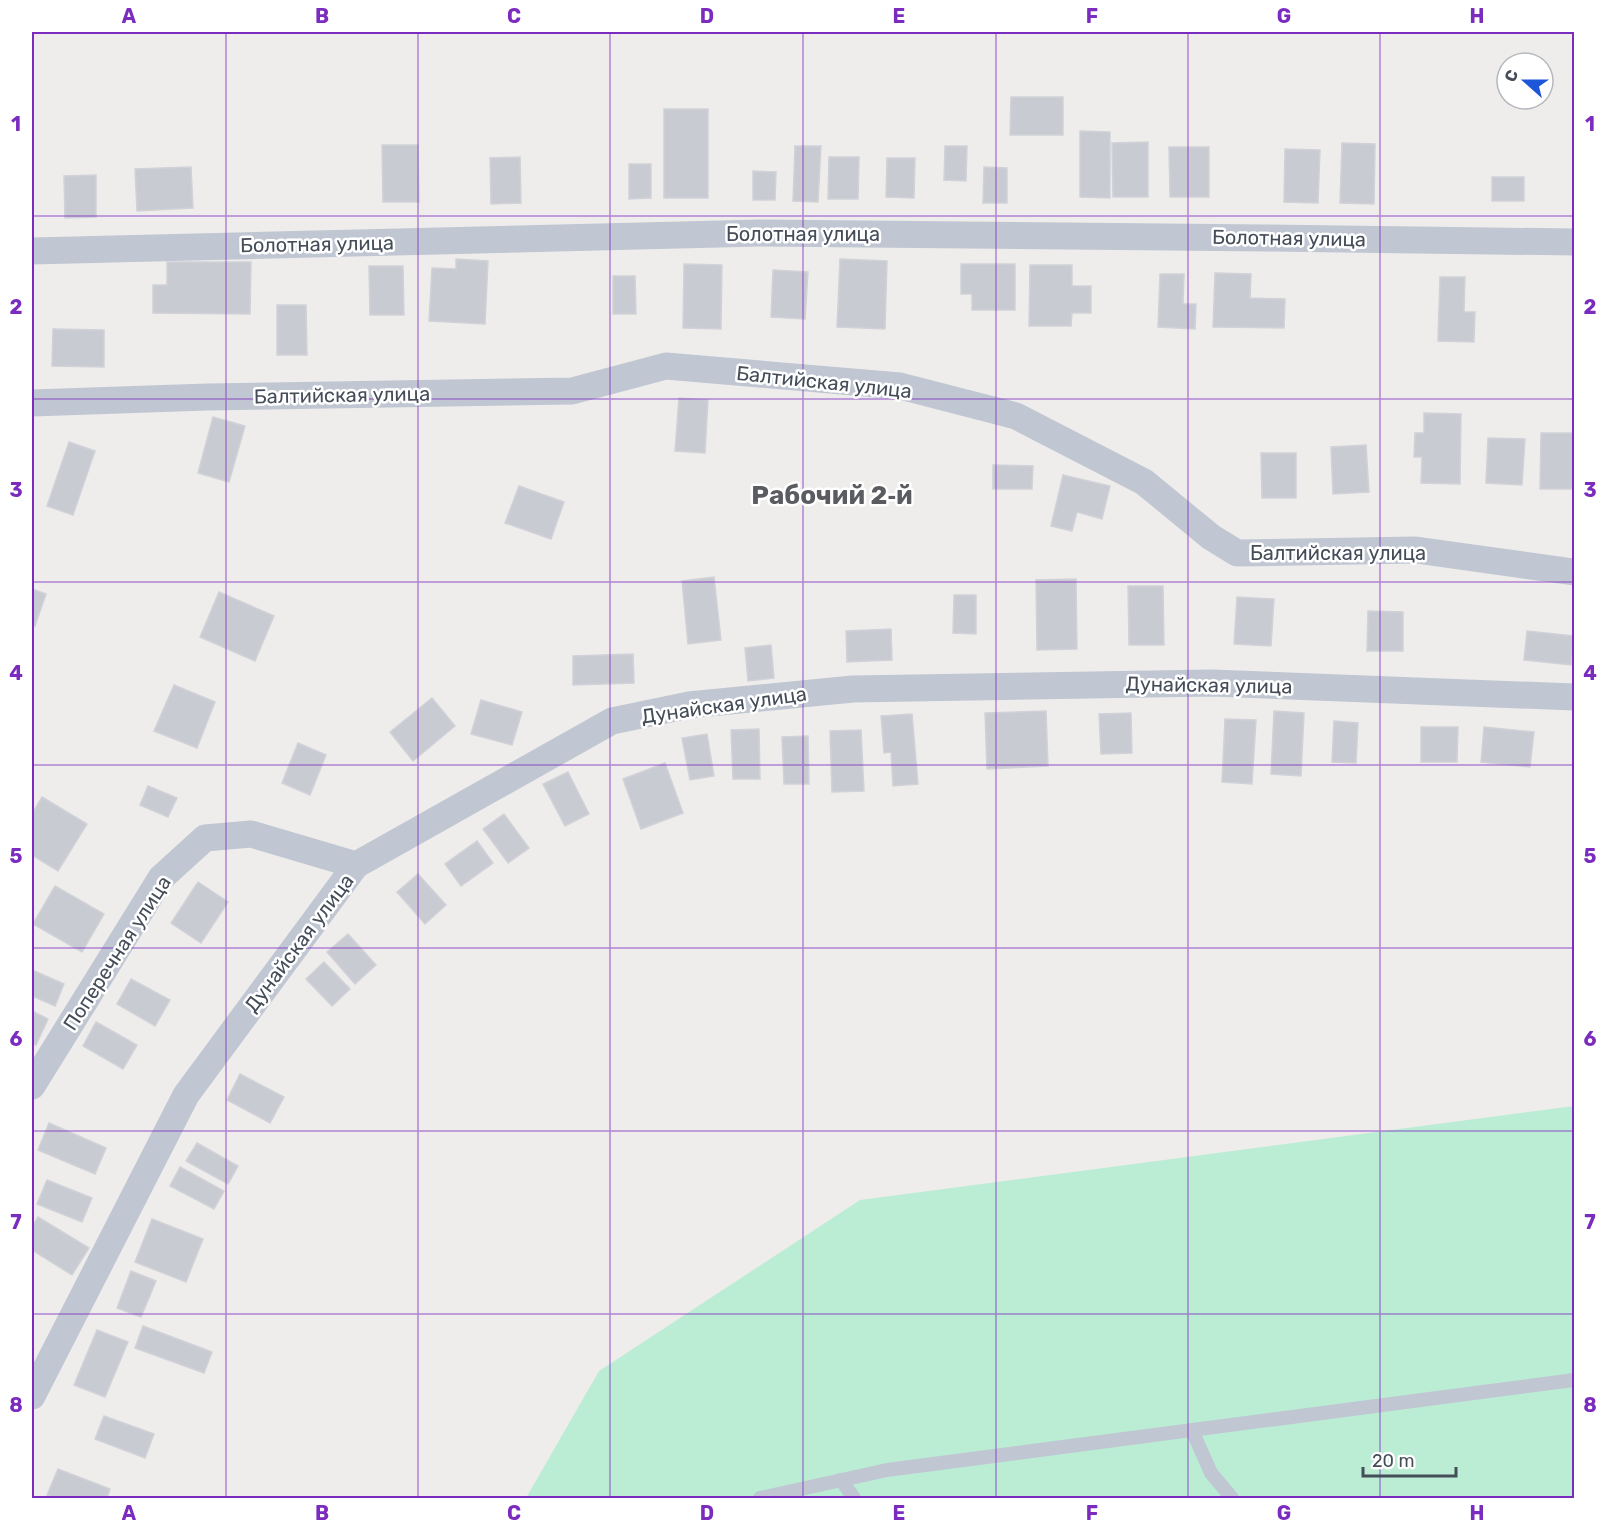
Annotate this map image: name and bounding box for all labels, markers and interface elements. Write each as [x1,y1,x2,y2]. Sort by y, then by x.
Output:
text: A [122,4,137,28]
text: B [315,4,329,28]
text: C [507,4,521,28]
text: D [700,4,714,28]
text: E [893,4,905,28]
text: F [1086,4,1098,28]
text: G [1277,4,1291,28]
text: H [1470,4,1484,28]
north arrow [1495,51,1555,111]
text: С [1501,67,1522,84]
text: 1 [11,112,21,136]
text: 1 [1585,112,1595,136]
street label: Болотная улица [726,222,880,246]
street label: Болотная улица [1212,225,1366,251]
street label: Болотная улица [240,231,394,257]
text: 2 [10,295,23,319]
text: 2 [1584,295,1597,319]
street label: Балтийская улица [735,361,913,403]
street label: Балтийская улица [254,381,430,409]
text: 3 [9,478,23,502]
text: 3 [1583,478,1597,502]
district label: Рабочий 2‑й [751,480,913,511]
street label: Балтийская улица [1250,541,1426,565]
text: 4 [9,661,23,685]
text: 4 [1583,661,1597,685]
street label: Дунайская улица [1125,672,1293,698]
street label: Дунайская улица [640,682,808,728]
text: 5 [10,844,23,868]
text: 5 [1584,844,1597,868]
street label: Дунайская улица [239,869,359,1017]
street label: Поперечная улица [58,871,176,1035]
text: 6 [9,1027,23,1051]
text: 6 [1583,1027,1597,1051]
text: 7 [10,1210,22,1234]
text: 7 [1584,1210,1596,1234]
text: 8 [9,1393,23,1417]
text: 8 [1583,1393,1597,1417]
scale bar [1363,1440,1456,1478]
text: 20 m [1372,1450,1414,1472]
text: A [122,1501,137,1525]
text: B [315,1501,329,1525]
text: C [507,1501,521,1525]
text: D [700,1501,714,1525]
text: E [893,1501,905,1525]
text: F [1086,1501,1098,1525]
text: G [1277,1501,1291,1525]
text: H [1470,1501,1484,1525]

